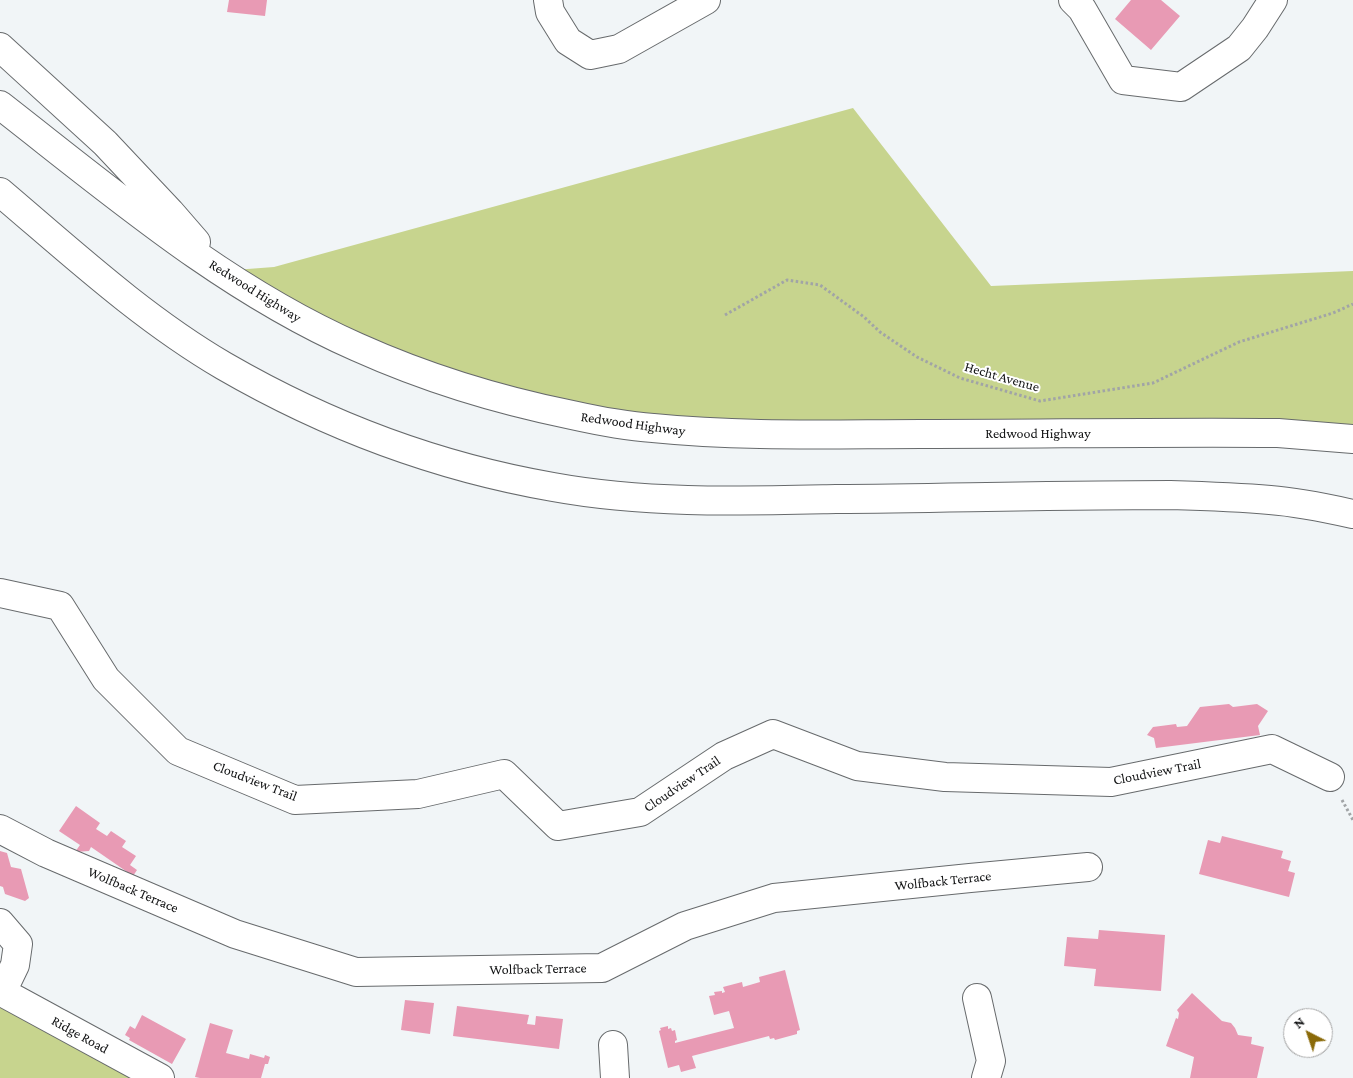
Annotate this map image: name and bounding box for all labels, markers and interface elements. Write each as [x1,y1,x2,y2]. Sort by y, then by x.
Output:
street label: Redwood Highway [206,256,304,326]
street label: Hecht Avenue [963,358,1041,396]
street label: Redwood Highway [580,408,686,440]
street label: Redwood Highway [985,426,1091,442]
street label: Cloudview Trail [640,752,724,816]
street label: Cloudview Trail [1112,755,1202,789]
street label: Cloudview Trail [210,757,300,805]
street label: Wolfback Terrace [85,863,181,917]
street label: Wolfback Terrace [894,868,992,894]
street label: Wolfback Terrace [489,960,587,978]
north arrow [1283,1008,1333,1058]
street label: Ridge Road [49,1012,111,1058]
text: N [1290,1013,1308,1032]

